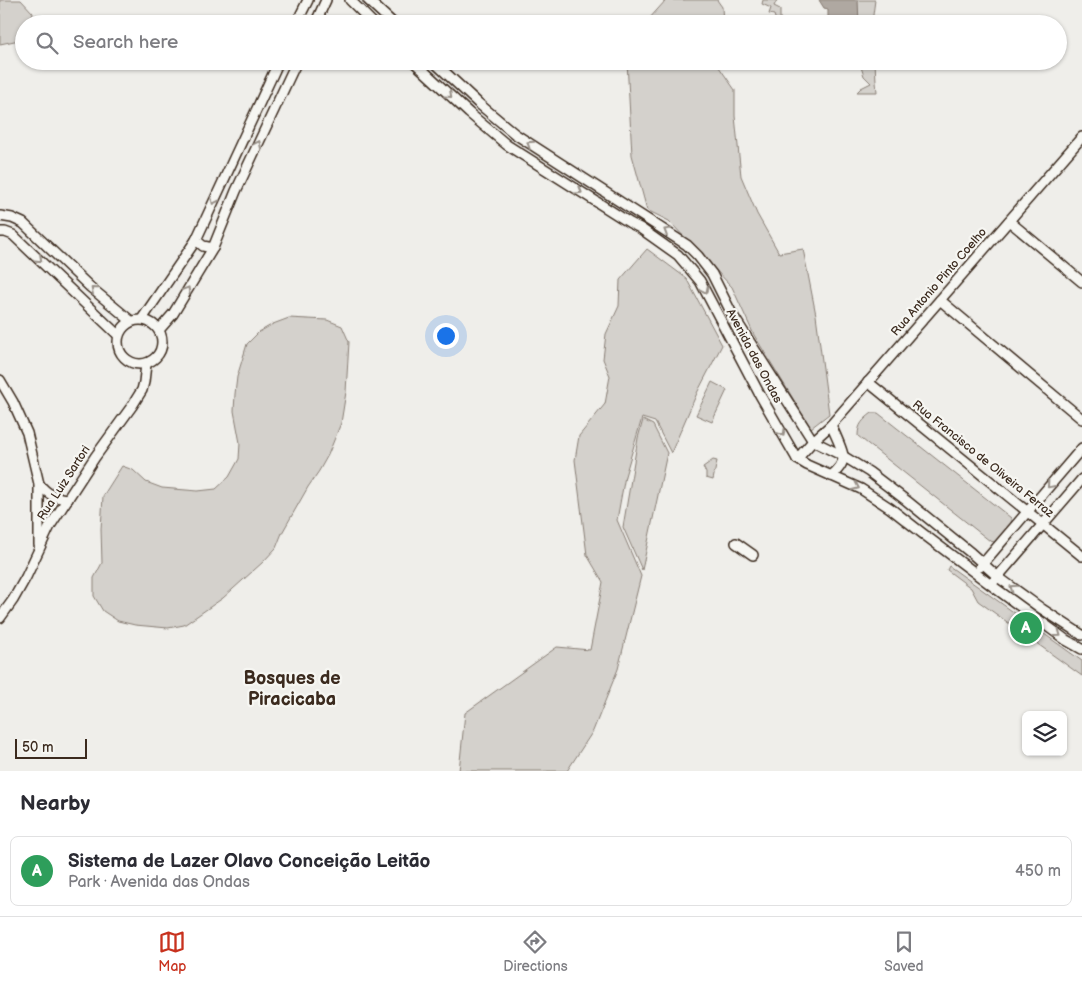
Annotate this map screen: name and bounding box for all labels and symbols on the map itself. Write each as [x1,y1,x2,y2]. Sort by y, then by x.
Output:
one-way arrow [443,89,452,98]
one-way arrow [526,140,535,150]
one-way arrow [252,141,262,150]
one-way arrow [573,185,582,194]
one-way arrow [210,196,220,205]
street label: Rua Antonio Pinto Coelho [888,225,990,339]
one-way arrow [663,228,672,237]
one-way arrow [33,253,42,262]
one-way arrow [699,285,709,294]
one-way arrow [90,287,99,296]
one-way arrow [181,287,191,296]
street label: Avenida das Ondas [723,306,785,406]
your location [433,323,459,349]
street label: Rua Francisco de Oliveira Ferraz [909,397,1057,521]
one-way arrow [775,428,785,437]
street label: Rua Luiz Sartori [34,443,94,523]
one-way arrow [1047,479,1056,488]
one-way arrow [851,481,860,492]
one-way arrow [1009,585,1019,594]
pin: A [1010,609,1042,647]
one-way arrow [1052,628,1062,637]
district label: Bosques de Piracicaba [243,668,341,710]
scale bar [15,736,88,759]

